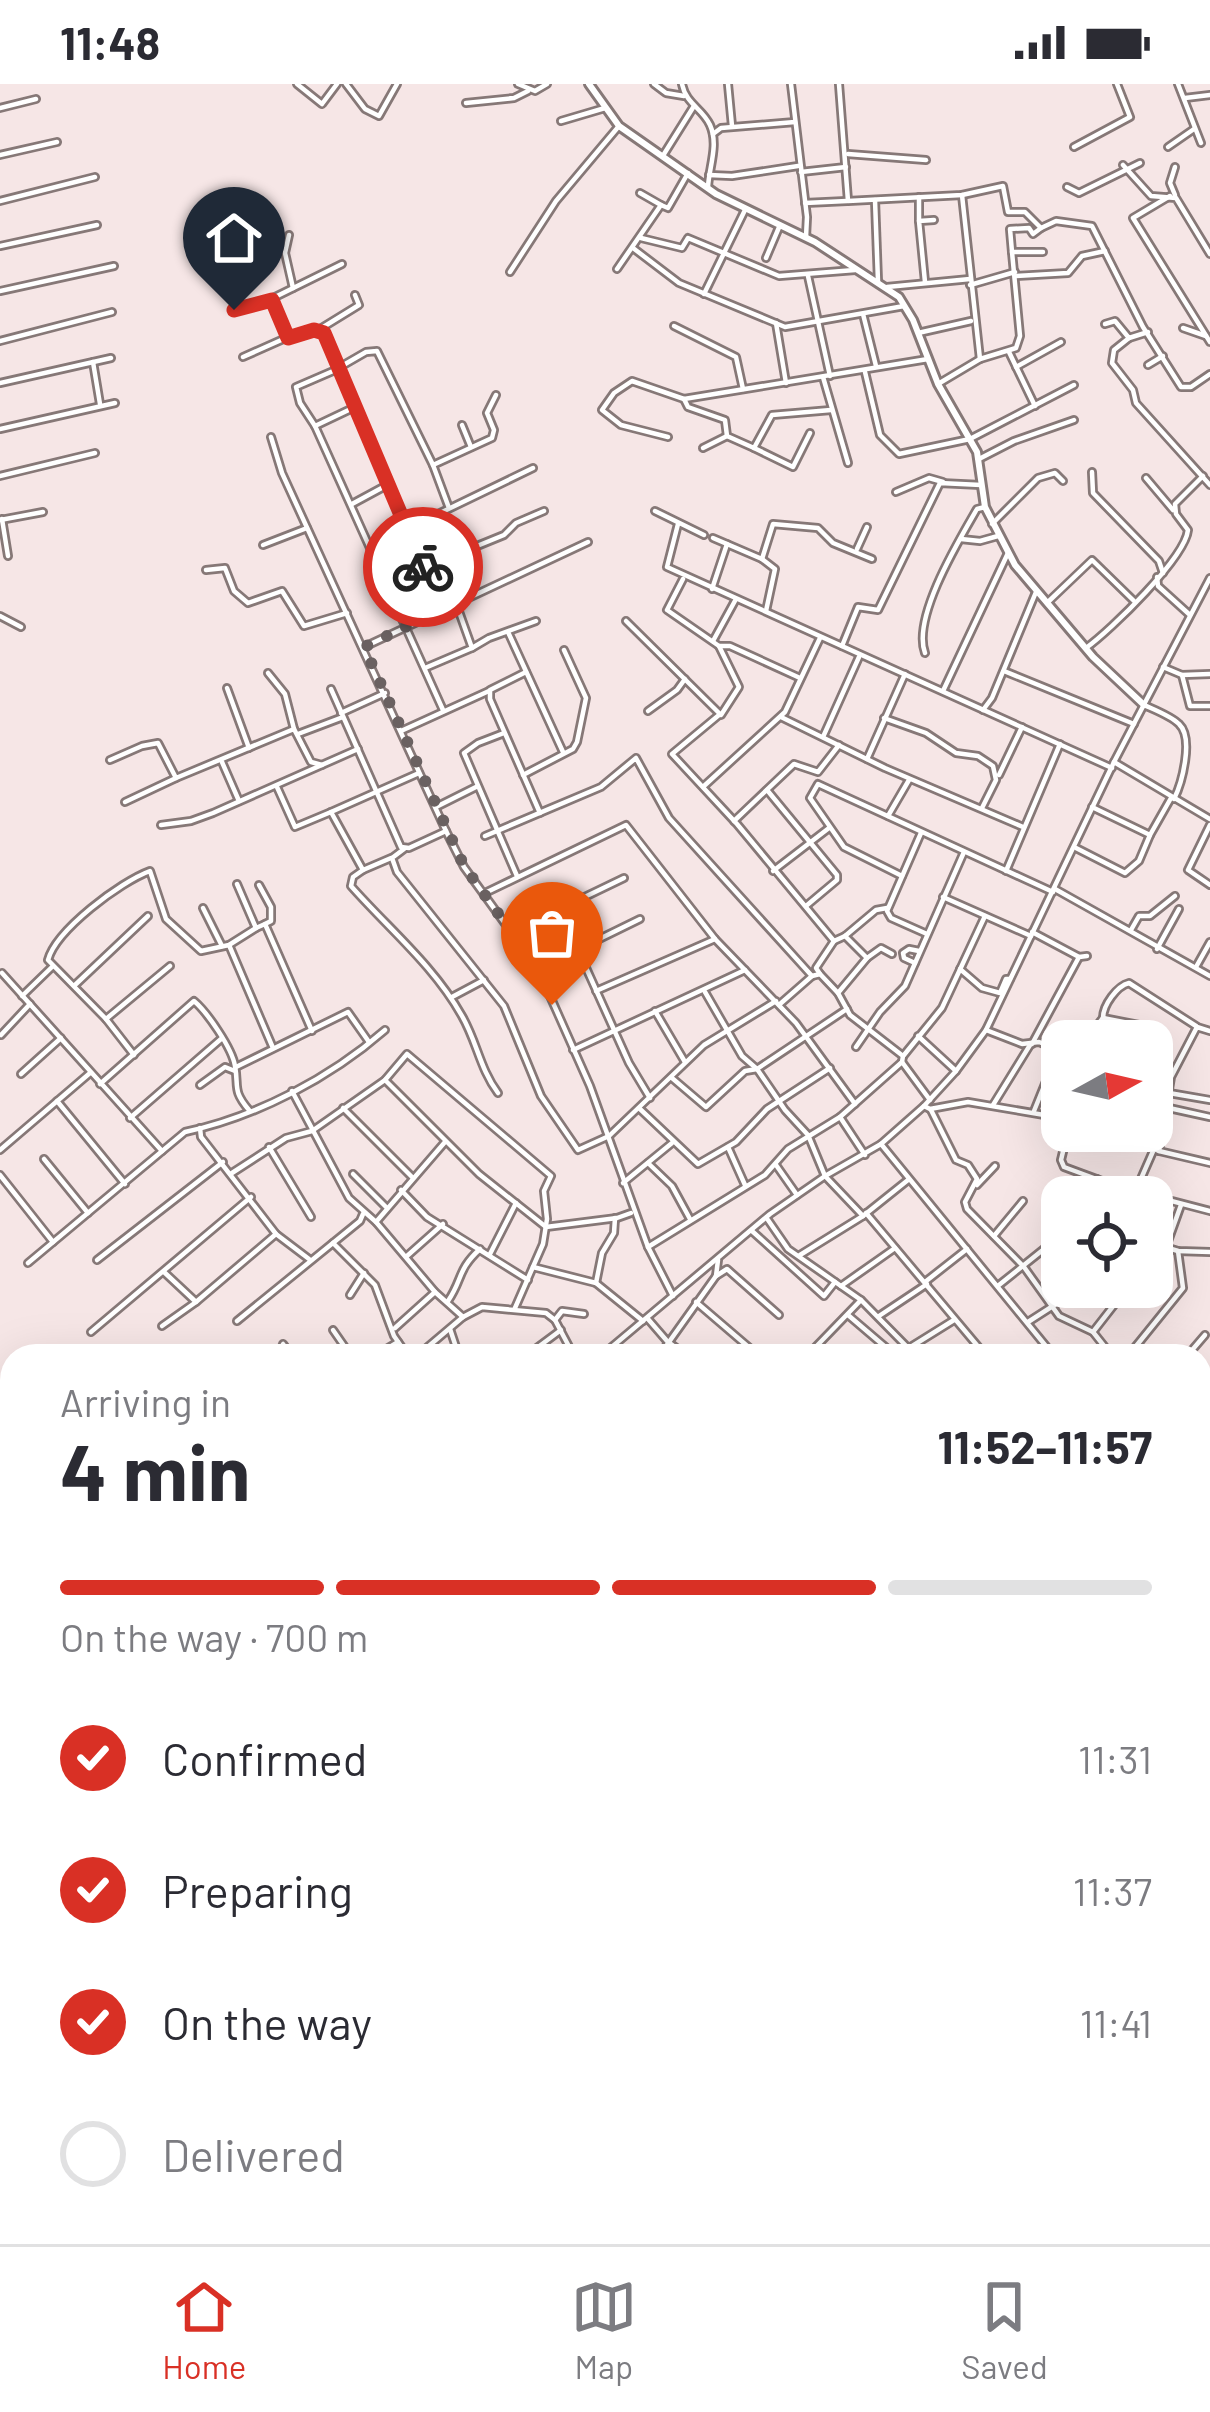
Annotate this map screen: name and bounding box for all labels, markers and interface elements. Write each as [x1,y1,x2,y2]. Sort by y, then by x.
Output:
text: 11:48 [60,15,160,69]
pin [183,187,285,310]
icon: home [201,205,267,271]
courier [363,507,483,627]
icon: bike [390,534,456,600]
pin [501,882,603,1005]
icon: bag [519,900,585,966]
north arrow [1041,1020,1173,1152]
map controls [1041,1020,1173,1308]
button: locate [1041,1176,1173,1308]
text: Arriving in [60,1378,231,1425]
text: 11:52–11:57 [937,1419,1152,1473]
text: 4 min [60,1423,250,1517]
text: On the way · 700 m [60,1613,368,1660]
icon: check [60,1725,126,1791]
text: Confirmed [162,1731,367,1785]
text: 11:31 [1078,1735,1152,1782]
icon: check [60,1857,126,1923]
text: Preparing [162,1863,353,1917]
text: 11:37 [1073,1867,1152,1914]
icon: check [60,1989,126,2055]
text: On the way [162,1995,372,2049]
text: 11:41 [1080,1999,1152,2046]
text: Delivered [162,2127,345,2181]
tab: Home [162,2274,246,2386]
tab: Map [571,2274,637,2386]
tab: Saved [961,2274,1048,2386]

